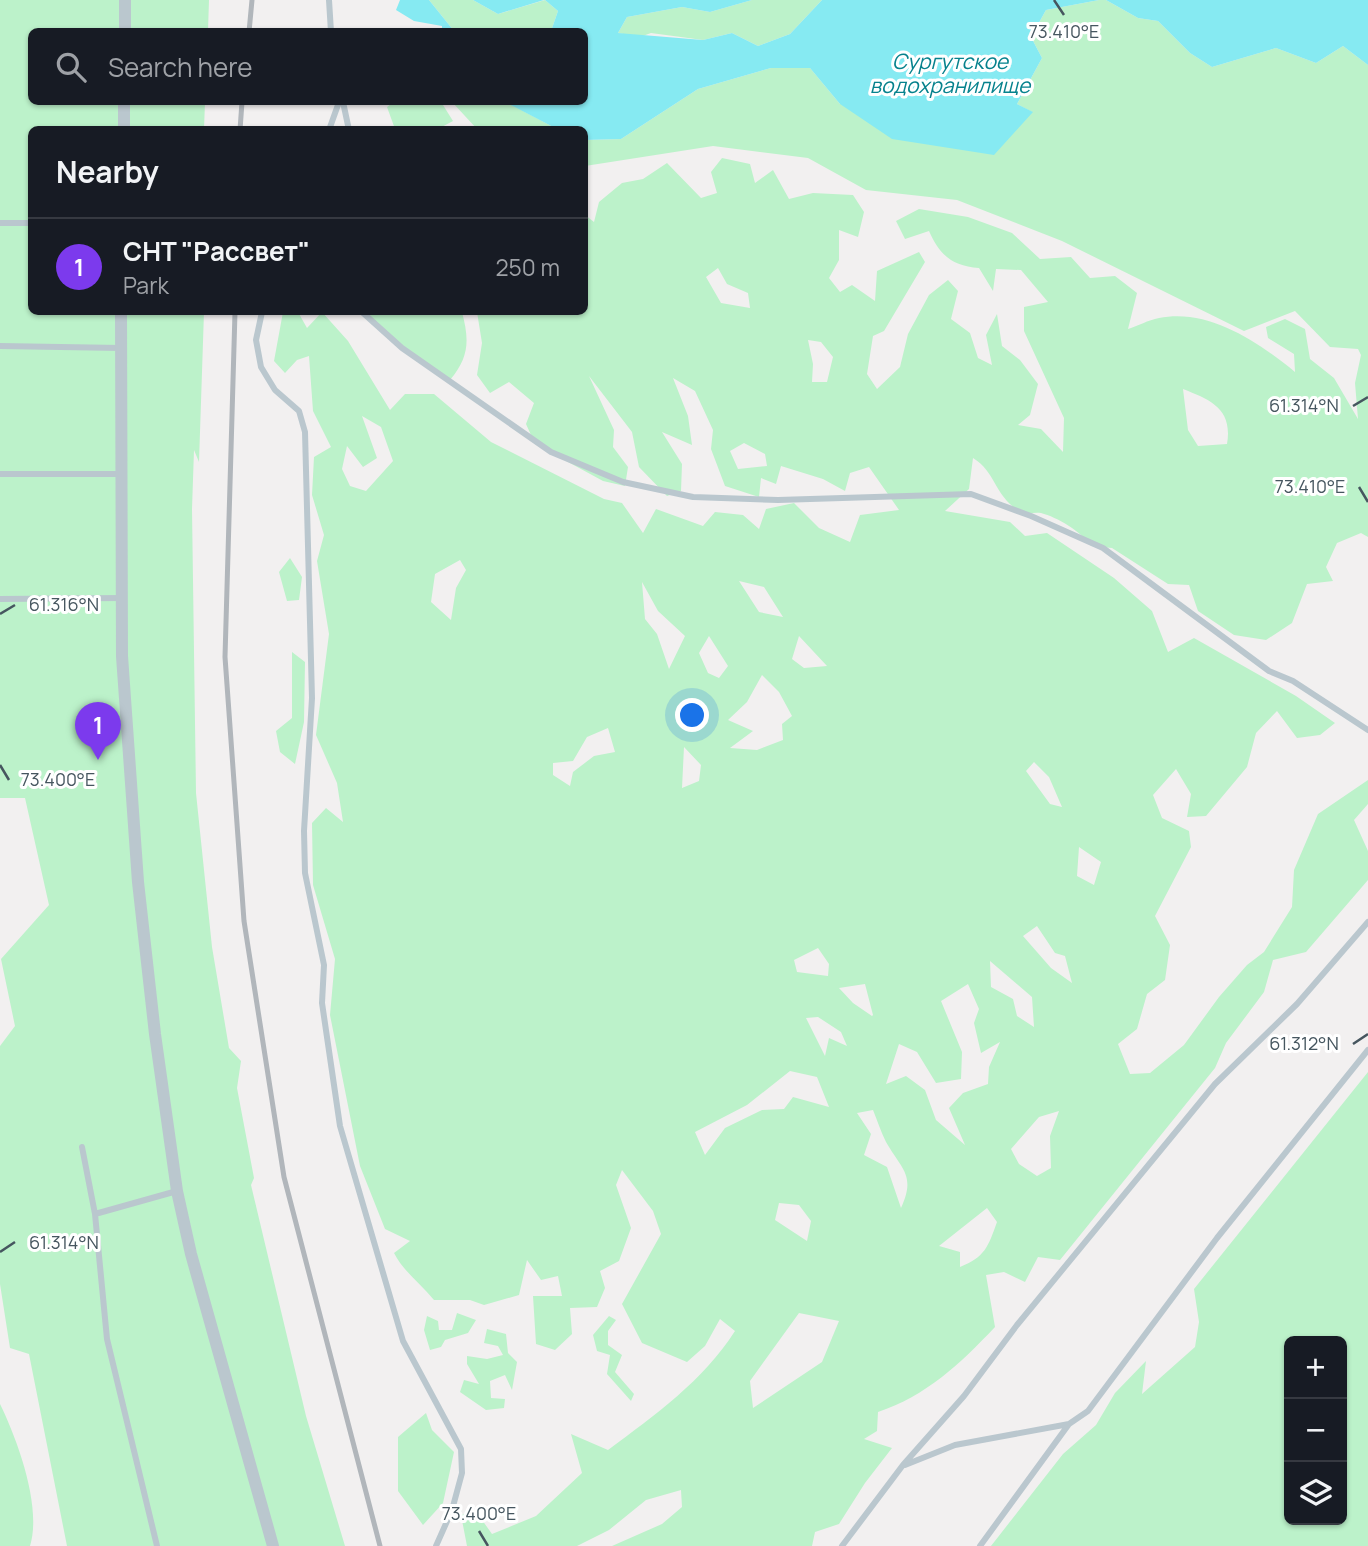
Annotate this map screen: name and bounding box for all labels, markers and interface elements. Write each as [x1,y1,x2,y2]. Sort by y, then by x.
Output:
text: 73.410°E [1029,19,1099,43]
search box [28,28,588,105]
water label: Сургутское водохранилище [870,47,1032,99]
icon: search [52,48,90,86]
text: Search here [108,49,253,85]
text: Nearby [56,151,159,192]
text: СНТ "Рассвет" [123,233,310,269]
text: 1 [74,251,84,283]
text: 250 m [495,251,560,283]
text: Park [123,269,169,301]
text: 61.314°N [1269,393,1339,417]
text: 73.410°E [1275,474,1345,498]
text: 61.316°N [29,592,99,616]
your location [675,698,709,732]
pin: 1 [75,702,121,760]
text: 73.400°E [21,767,95,791]
text: 61.312°N [1269,1031,1339,1055]
text: 61.314°N [29,1230,99,1254]
map controls [1284,1336,1347,1525]
button: + [1284,1336,1347,1399]
button: − [1284,1399,1347,1462]
button: layers [1284,1462,1347,1525]
text: 73.400°E [442,1501,516,1525]

